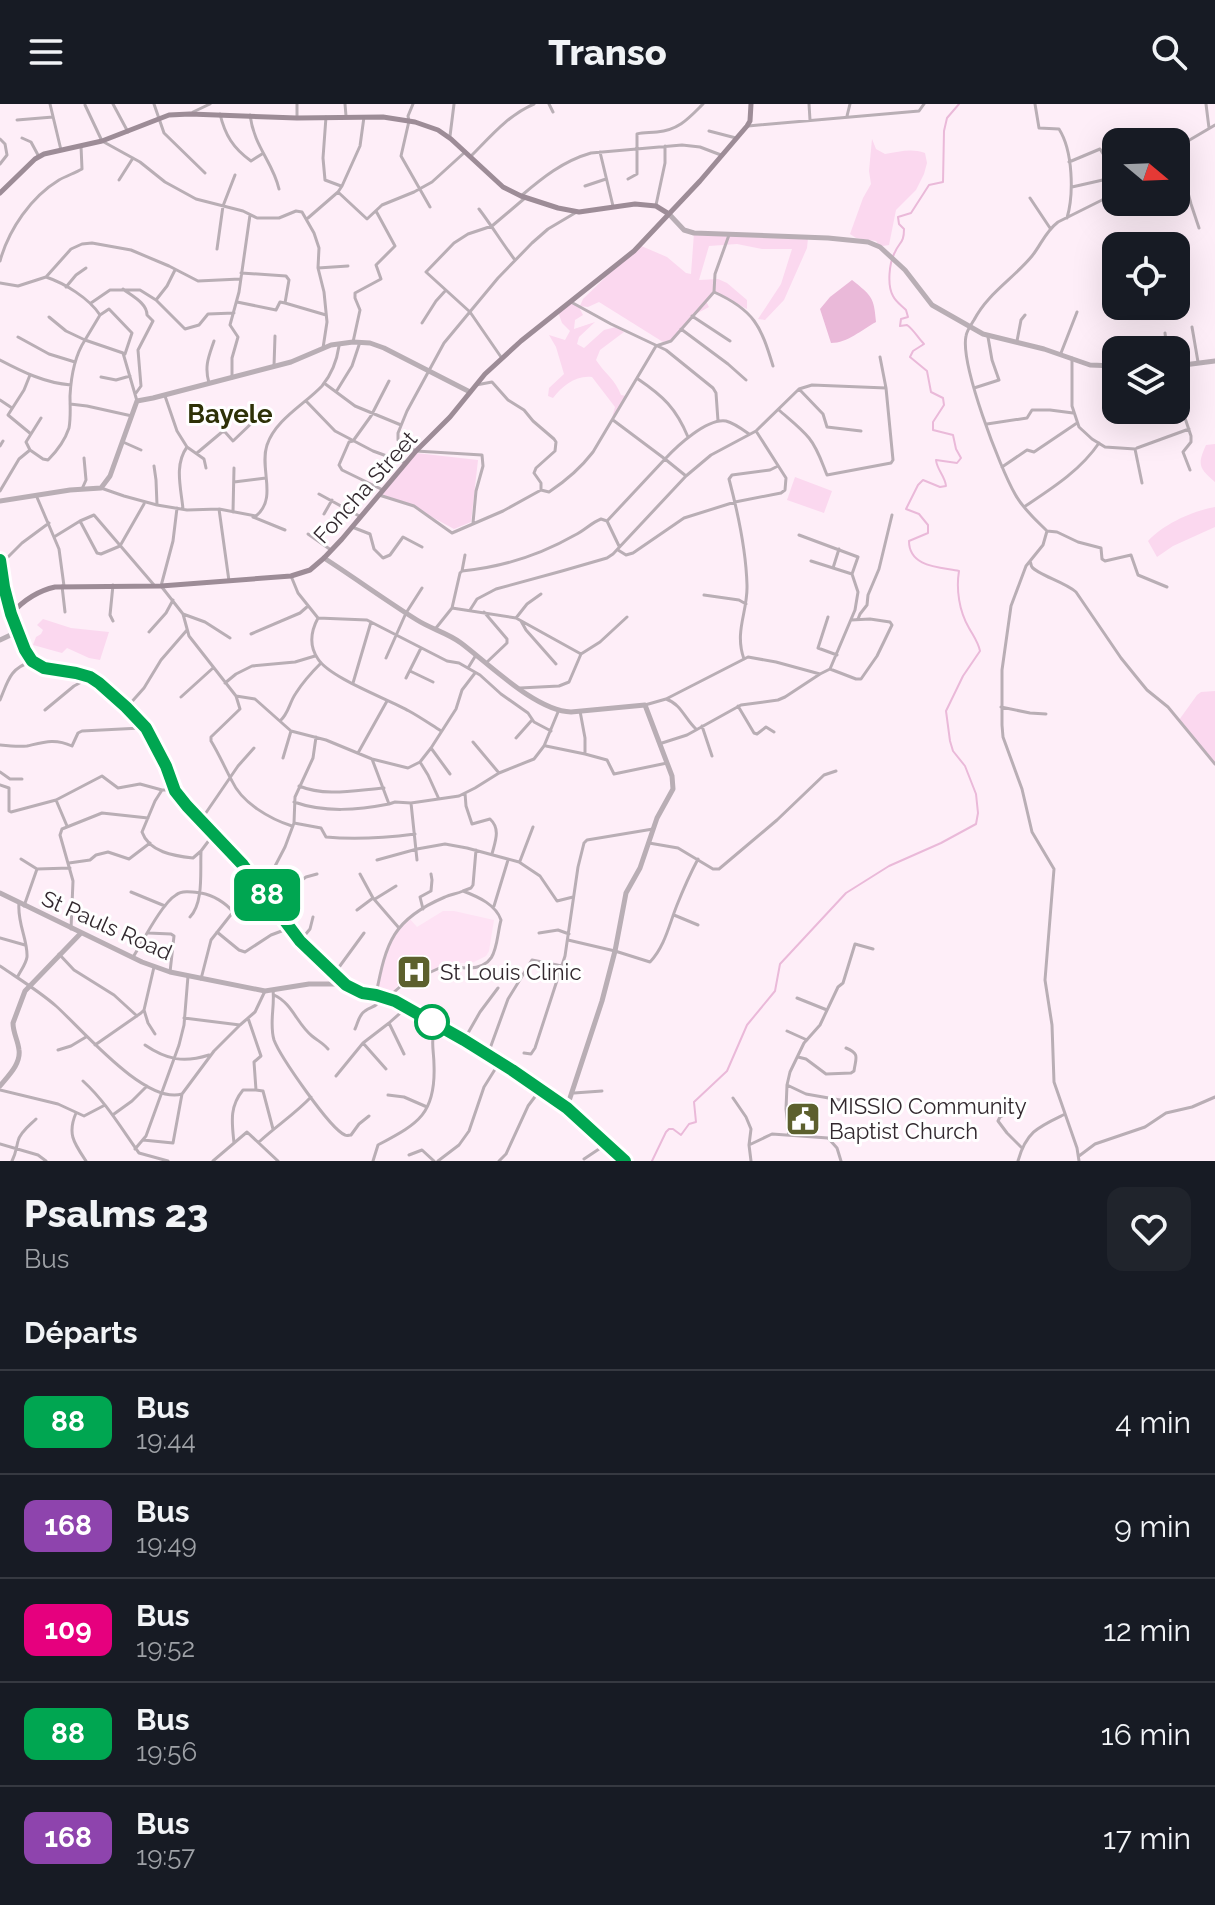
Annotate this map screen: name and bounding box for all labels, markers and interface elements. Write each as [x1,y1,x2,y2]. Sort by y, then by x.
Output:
icon: menu [24,30,68,74]
icon: search [1147,30,1191,74]
text: Transo [548,31,667,73]
north arrow [1102,128,1190,216]
map controls [1102,128,1190,424]
button: locate [1102,232,1190,320]
button: layers [1102,336,1190,424]
district label: Bayele [187,399,273,429]
street label: Foncha Street [308,425,422,548]
line badge: 88 [231,869,303,921]
text: 88 [250,878,284,911]
street label: St Pauls Road [38,885,176,965]
hospital icon: St Louis Clinic [395,953,433,991]
place label: St Louis Clinic [440,959,581,985]
unlabelled marker [415,1005,449,1039]
place label: MISSIO Community Baptist Church [829,1093,1027,1144]
public building icon: MISSIO Community Baptist Church [784,1100,822,1138]
button: heart [1107,1187,1191,1271]
text: Psalms 23 [24,1191,208,1236]
text: Bus [24,1244,69,1274]
text: Départs [24,1315,138,1350]
text: Bus [136,1390,190,1425]
text: 88 [51,1405,85,1438]
text: 4 min [1115,1405,1191,1440]
text: 19:44 [136,1425,196,1455]
text: Bus [136,1494,190,1529]
text: 168 [44,1509,92,1542]
text: 9 min [1114,1509,1191,1544]
text: 19:49 [136,1529,197,1559]
text: Bus [136,1598,190,1633]
text: 109 [44,1613,92,1646]
text: 12 min [1103,1613,1191,1648]
text: 19:52 [136,1633,195,1663]
text: Bus [136,1702,190,1737]
text: 88 [51,1717,85,1750]
text: 16 min [1101,1717,1191,1752]
text: 19:56 [136,1737,197,1767]
text: Bus [136,1806,190,1841]
text: 168 [44,1821,92,1854]
text: 17 min [1103,1821,1191,1856]
text: 19:57 [136,1841,195,1871]

